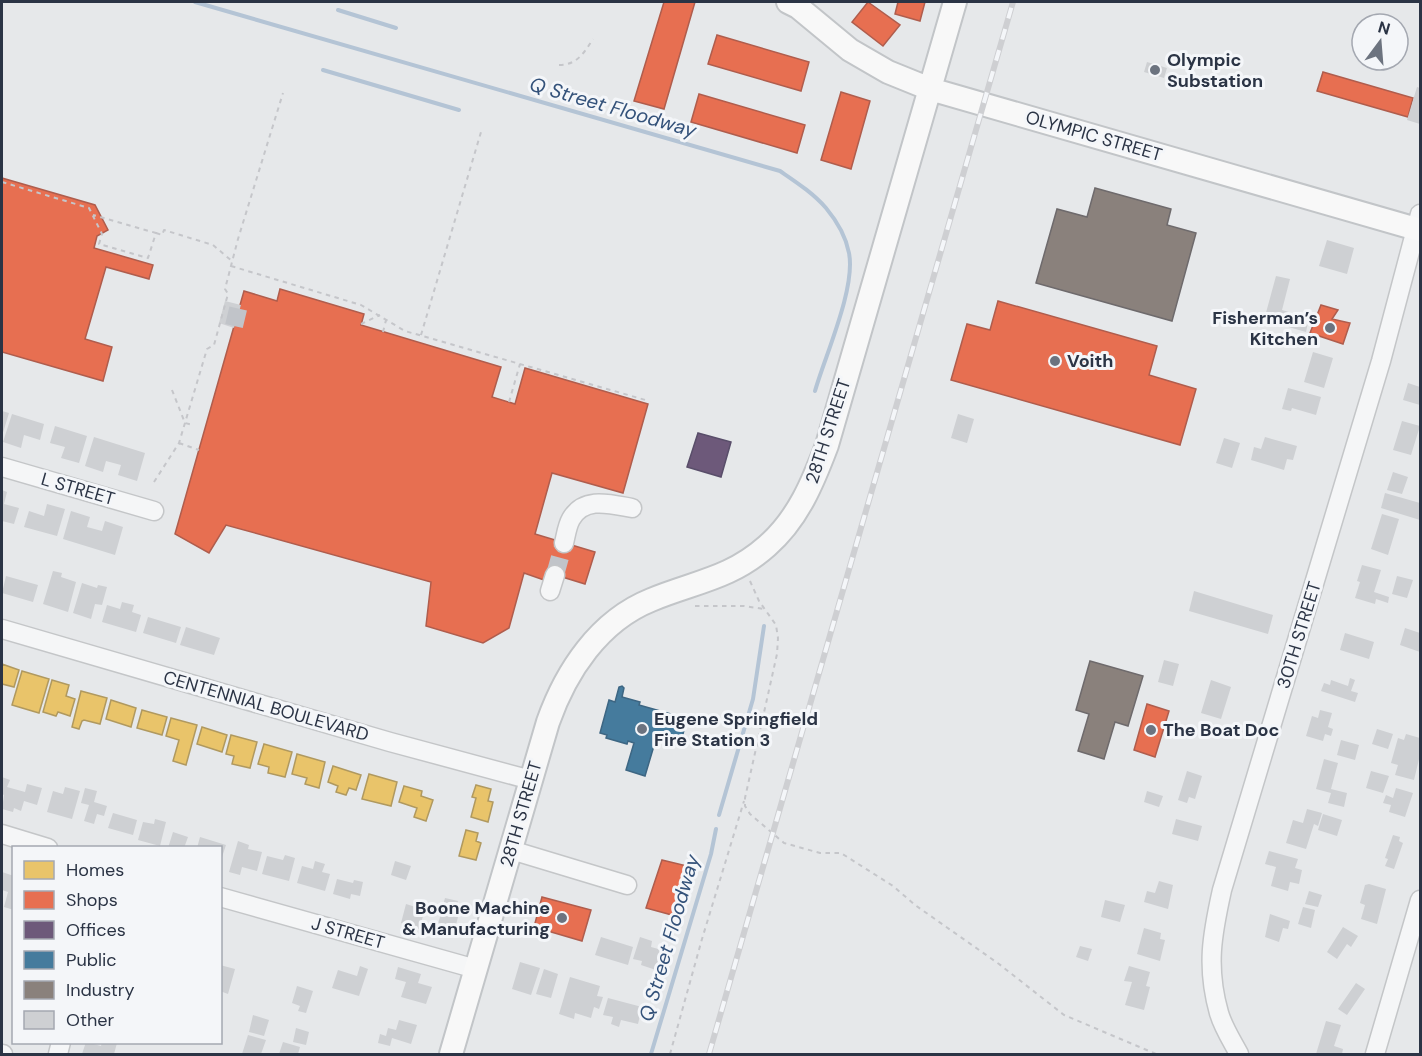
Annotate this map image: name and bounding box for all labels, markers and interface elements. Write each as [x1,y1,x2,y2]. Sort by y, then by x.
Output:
north arrow [1350,12,1410,72]
text: N [1375,16,1393,40]
place label: Olympic Substation [1167,48,1263,93]
marker: Olympic Substation [1148,63,1162,77]
water label: Q Street Floodway [527,71,700,143]
street label: OLYMPIC STREET [1023,105,1165,167]
place label: Fisherman’s Kitchen [1212,306,1318,351]
marker: Fisherman’s Kitchen [1323,321,1337,335]
place label: Voith [1067,349,1113,373]
marker: Voith [1048,354,1062,368]
street label: 28TH STREET [800,376,856,486]
street label: L STREET [38,467,118,511]
street label: 30TH STREET [1271,579,1327,691]
street label: CENTENNIAL BOULEVARD [160,665,372,747]
place label: Eugene Springfield Fire Station 3 [654,707,818,752]
place label: The Boat Doc [1163,718,1280,742]
marker: Eugene Springfield Fire Station 3 [635,722,649,736]
marker: The Boat Doc [1144,723,1158,737]
street label: 28TH STREET [494,758,548,870]
legend [12,846,222,1044]
water label: Q Street Floodway [633,851,705,1024]
text: Homes [66,858,124,882]
text: Shops [66,888,118,912]
place label: Boone Machine & Manufacturing [402,896,550,941]
street label: J STREET [309,911,387,955]
marker: Boone Machine & Manufacturing [555,911,569,925]
text: Offices [66,918,126,942]
text: Public [66,948,117,972]
text: Industry [66,978,135,1002]
text: Other [66,1008,115,1032]

